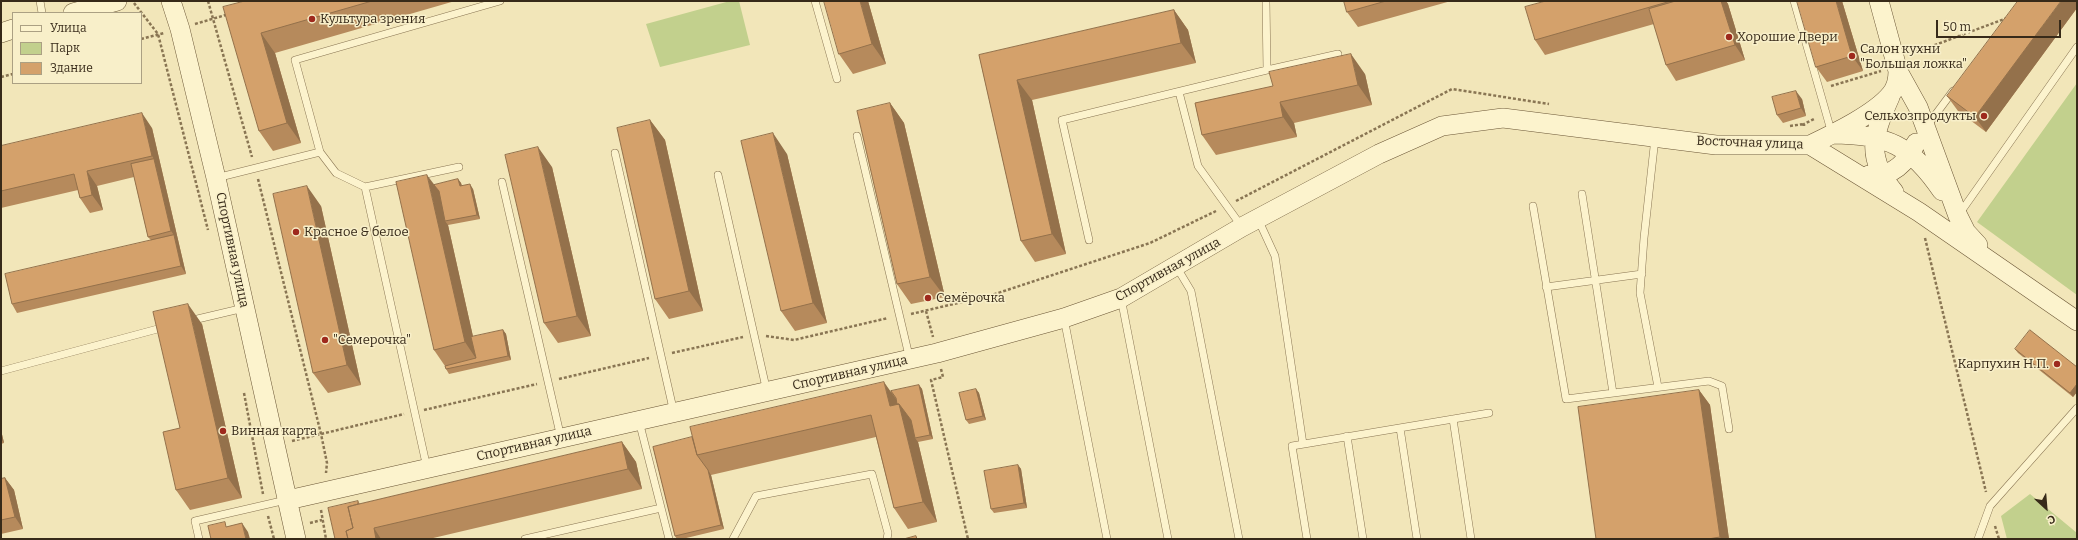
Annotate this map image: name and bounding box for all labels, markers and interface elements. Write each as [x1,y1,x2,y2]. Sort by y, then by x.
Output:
place label: Культура зрения [320,11,425,27]
legend [12,12,142,84]
scale bar [1938,12,2063,38]
marker: Культура зрения [307,14,317,24]
text: 50 m [1943,20,1971,34]
text: Улица [50,21,86,35]
place label: Хорошие Двери [1737,29,1838,45]
marker: Хорошие Двери [1724,32,1734,42]
text: Парк [50,41,80,55]
place label: Салон кухни "Большая ложка" [1860,41,1967,72]
marker: Салон кухни "Большая ложка" [1847,51,1857,61]
text: Здание [50,61,93,75]
place label: Сельхозпродукты [1864,108,1976,124]
marker: Сельхозпродукты [1979,111,1989,121]
street label: Восточная улица [1696,133,1804,153]
street label: Спортивная улица [212,191,252,309]
place label: Красное & белое [304,224,409,240]
marker: Красное & белое [291,227,301,237]
street label: Спортивная улица [1113,235,1223,305]
place label: Семёрочка [936,290,1005,306]
marker: Семёрочка [923,293,933,303]
place label: "Семерочка" [333,332,411,348]
marker: "Семерочка" [320,335,330,345]
street label: Спортивная улица [791,352,909,394]
place label: Карпухин Н.П. [1957,356,2049,372]
marker: Карпухин Н.П. [2052,359,2062,369]
place label: Винная карта [231,423,317,439]
street label: Спортивная улица [475,423,593,465]
marker: Винная карта [218,426,228,436]
north arrow [2026,488,2066,528]
text: С [2046,512,2057,527]

